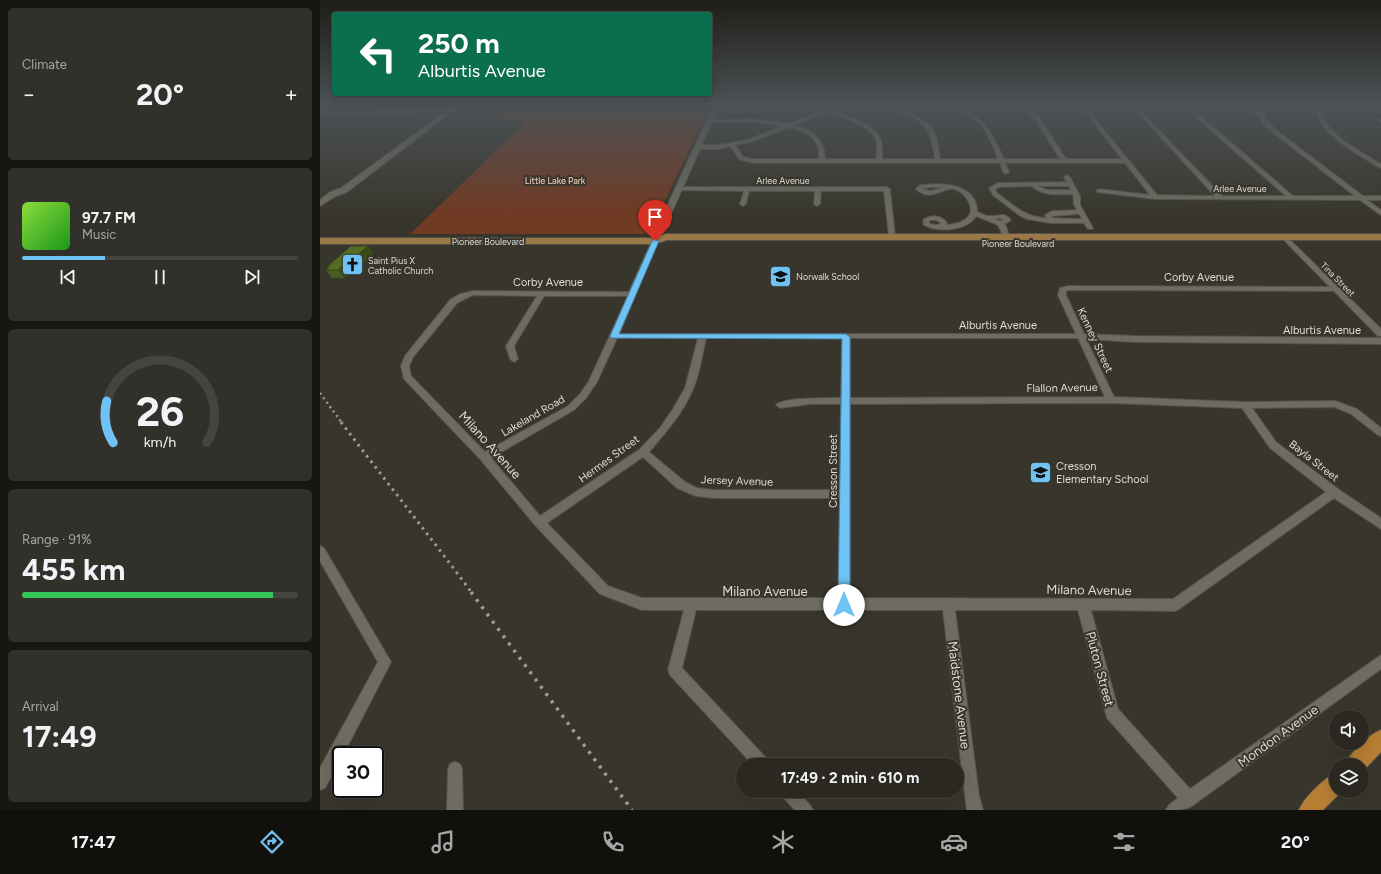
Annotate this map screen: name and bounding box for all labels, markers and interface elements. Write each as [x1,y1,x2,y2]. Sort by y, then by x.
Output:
text: 250 m [418,26,500,60]
icon: left [352,28,404,80]
text: Climate [22,57,67,72]
text: Alburtis Avenue [418,60,546,82]
text: 20° [136,76,184,113]
text: − [22,81,36,108]
text: + [284,81,298,108]
park label: Little Lake Park [525,175,586,186]
street label: Arlee Avenue [756,175,810,186]
street label: Arlee Avenue [1213,183,1267,194]
pin [638,200,672,241]
icon: arrive [644,206,666,228]
text: 97.7 FM [82,209,136,227]
text: Music [82,227,116,242]
street label: Pioneer Boulevard [452,236,524,247]
street label: Pioneer Boulevard [982,238,1054,249]
church icon: Saint Pius X Catholic Church [339,252,365,278]
place label: Saint Pius X Catholic Church [368,255,433,276]
street label: Tina Street [1319,260,1358,299]
school or university icon: Norwalk School [768,263,794,289]
icon: previous [57,266,79,288]
icon: pause [149,266,171,288]
icon: next [241,266,263,288]
place label: Norwalk School [796,271,859,282]
street label: Corby Avenue [1164,271,1234,284]
street label: Corby Avenue [513,276,583,289]
street label: Kenney Street [1074,306,1116,374]
street label: Alburtis Avenue [959,319,1037,332]
street label: Alburtis Avenue [1283,324,1361,337]
street label: Flallon Avenue [1026,381,1098,395]
text: 26 [136,386,184,436]
street label: Lakeland Road [499,393,567,439]
street label: Milano Avenue [456,408,524,482]
text: km/h [144,433,176,451]
street label: Hermes Street [576,433,642,485]
street label: Cresson Street [827,434,840,508]
street label: Bayla Street [1287,438,1341,484]
school or university icon: Cresson Elementary School [1028,459,1054,485]
place label: Cresson Elementary School [1056,460,1148,486]
street label: Jersey Avenue [701,473,773,489]
text: Range · 91% [22,532,91,547]
text: 455 km [22,551,125,588]
street label: Milano Avenue [1046,582,1132,598]
street label: Milano Avenue [722,584,808,599]
position arrow [823,584,865,626]
street label: Pluton Street [1083,630,1117,708]
street label: Maidstone Avenue [945,640,973,750]
text: Arrival [22,699,59,714]
street label: Mondon Avenue [1235,702,1321,770]
map controls [1329,710,1369,798]
button: sound [1329,710,1369,750]
text: 17:49 [22,718,97,755]
speed limit sign: 30 [332,746,384,798]
button: layers [1329,758,1369,798]
text: 17:49 · 2 min · 610 m [781,769,919,787]
icon: directions [258,828,286,856]
icon: music [429,828,457,856]
icon: phone [599,828,627,856]
icon: climate [769,828,797,856]
icon: car [940,828,968,856]
icon: filters [1110,828,1138,856]
text: 17:47 [71,831,116,853]
text: 20° [1281,831,1310,853]

